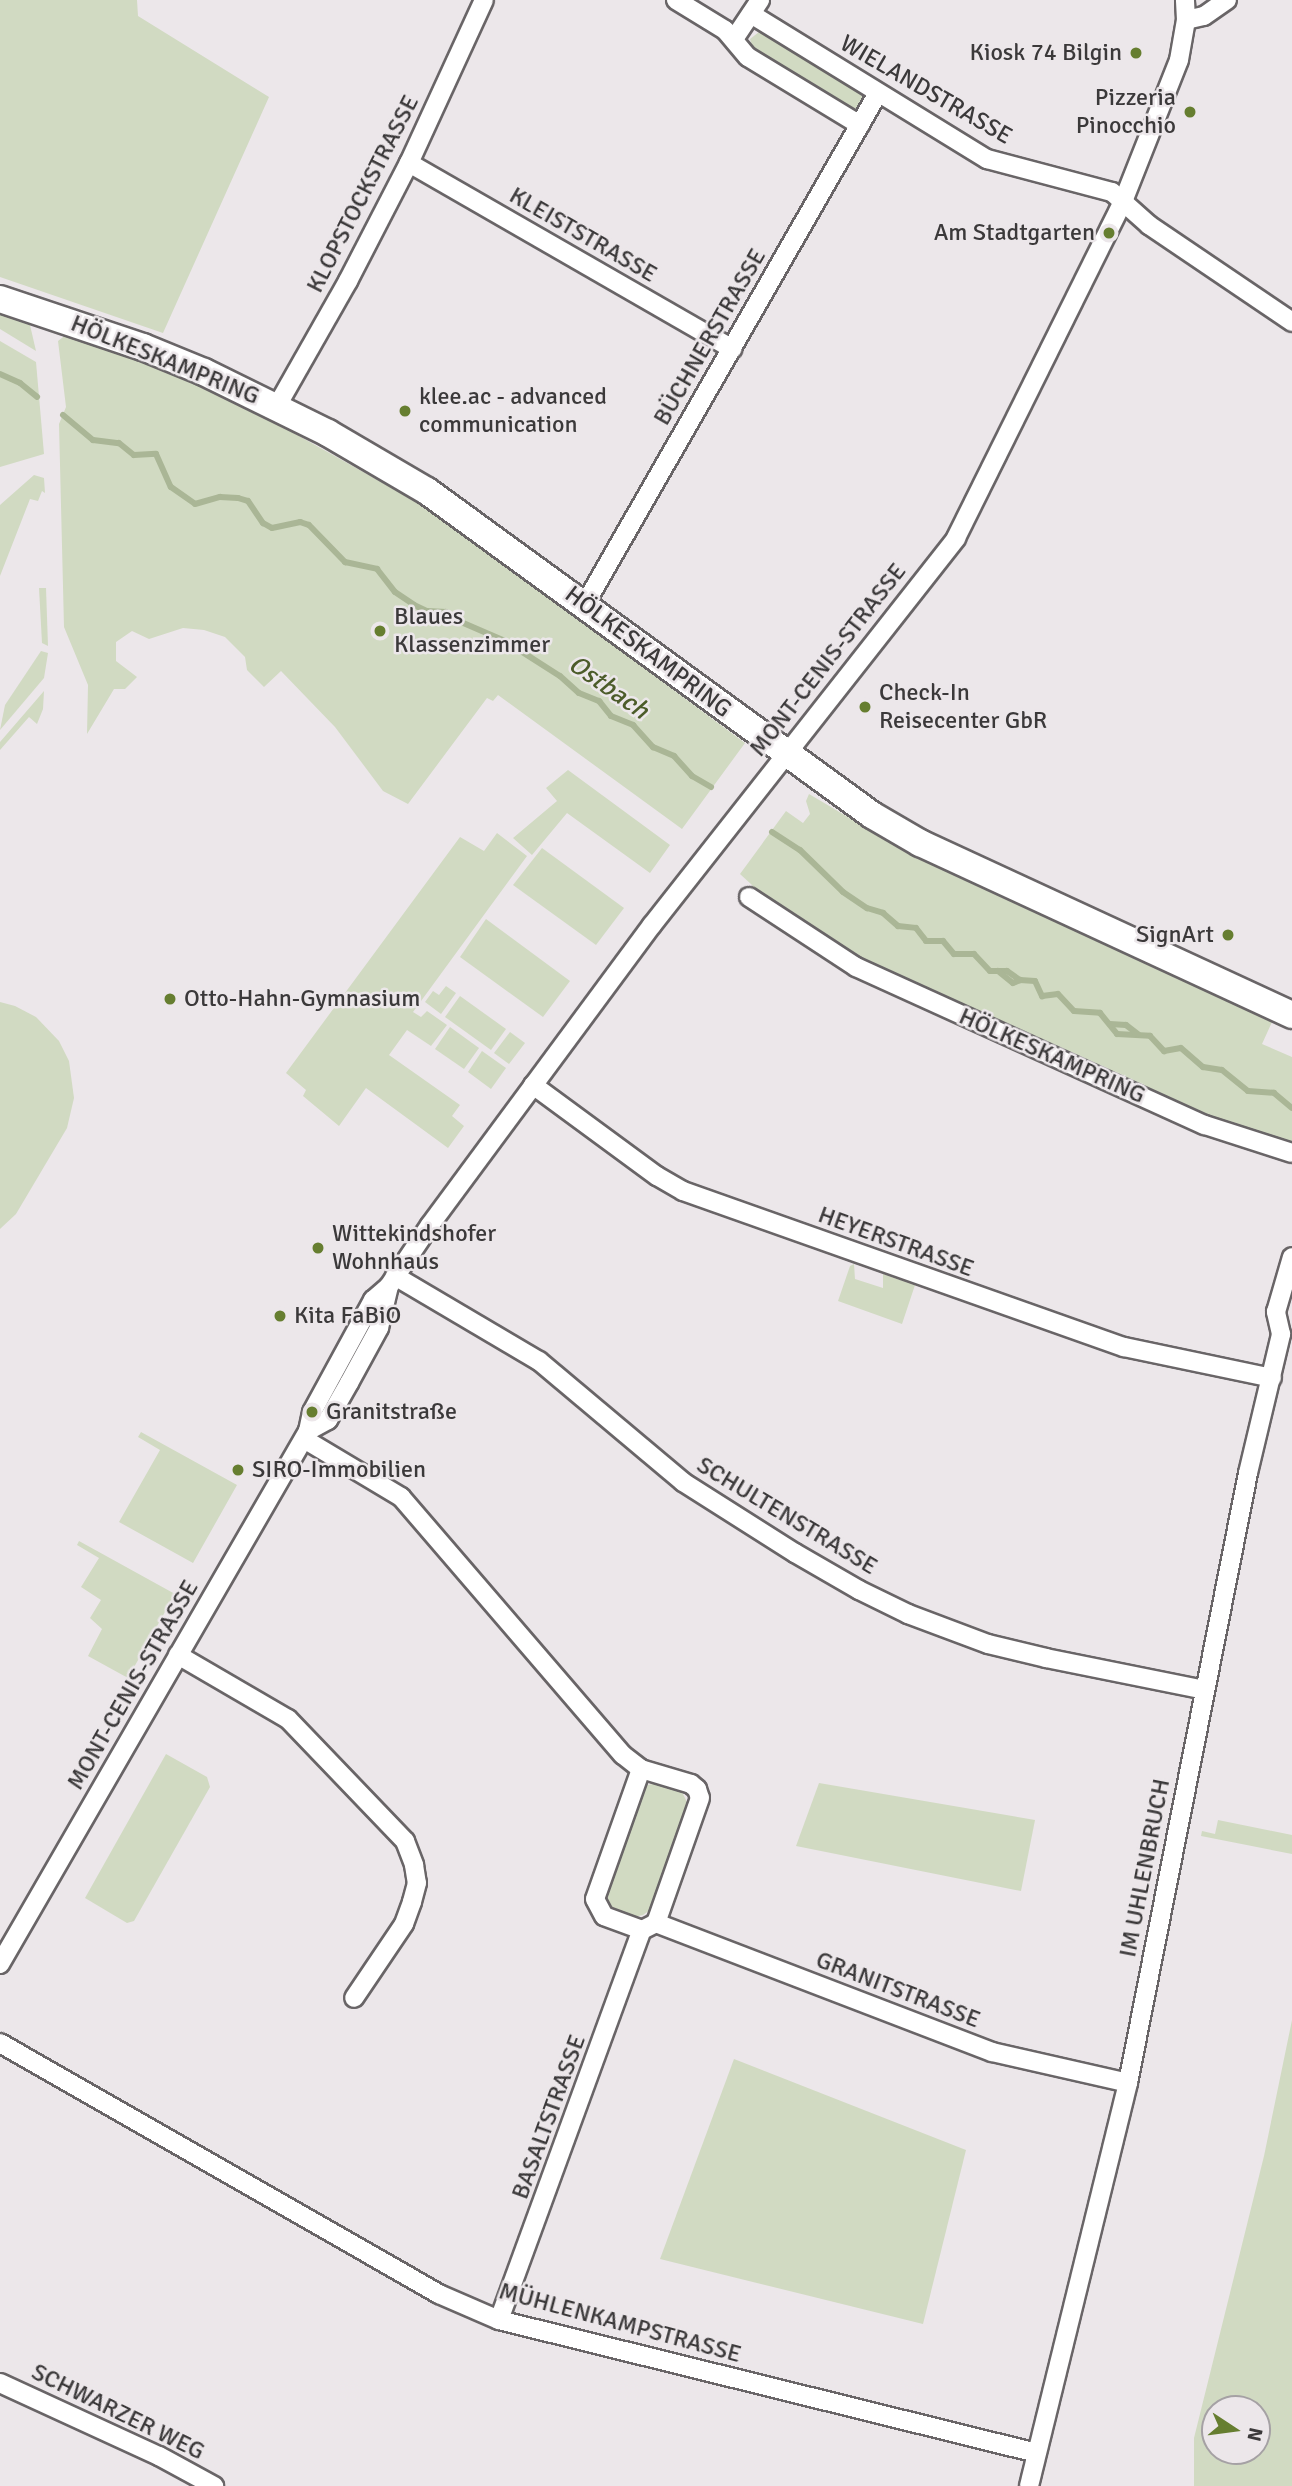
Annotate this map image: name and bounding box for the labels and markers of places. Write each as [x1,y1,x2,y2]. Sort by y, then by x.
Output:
place label: Kiosk 74 Bilgin [970,39,1122,67]
marker: Kiosk 74 Bilgin [1128,45,1144,61]
place label: Pizzeria Pinocchio [1076,84,1176,140]
marker: Pizzeria Pinocchio [1182,104,1198,120]
place label: Am Stadtgarten [934,219,1095,247]
marker: Am Stadtgarten [1101,225,1117,241]
place label: klee.ac - advanced communication [419,383,607,439]
marker: klee.ac - advanced communication [397,403,413,419]
place label: Blaues Klassenzimmer [394,603,550,659]
marker: Blaues Klassenzimmer [372,623,388,639]
place label: Check-In Reisecenter GbR [879,679,1047,735]
marker: Check-In Reisecenter GbR [857,699,873,715]
place label: SignArt [1136,921,1214,949]
marker: SignArt [1220,927,1236,943]
place label: Otto-Hahn-Gymnasium [184,985,420,1013]
marker: Otto-Hahn-Gymnasium [162,991,178,1007]
place label: Wittekindshofer Wohnhaus [332,1220,496,1276]
marker: Wittekindshofer Wohnhaus [310,1240,326,1256]
place label: Kita FaBiO [294,1302,401,1330]
marker: Kita FaBiO [272,1308,288,1324]
place label: Granitstraße [326,1398,457,1426]
marker: Granitstraße [304,1404,320,1420]
place label: SIRO-Immobilien [252,1456,426,1484]
marker: SIRO-Immobilien [230,1462,246,1478]

